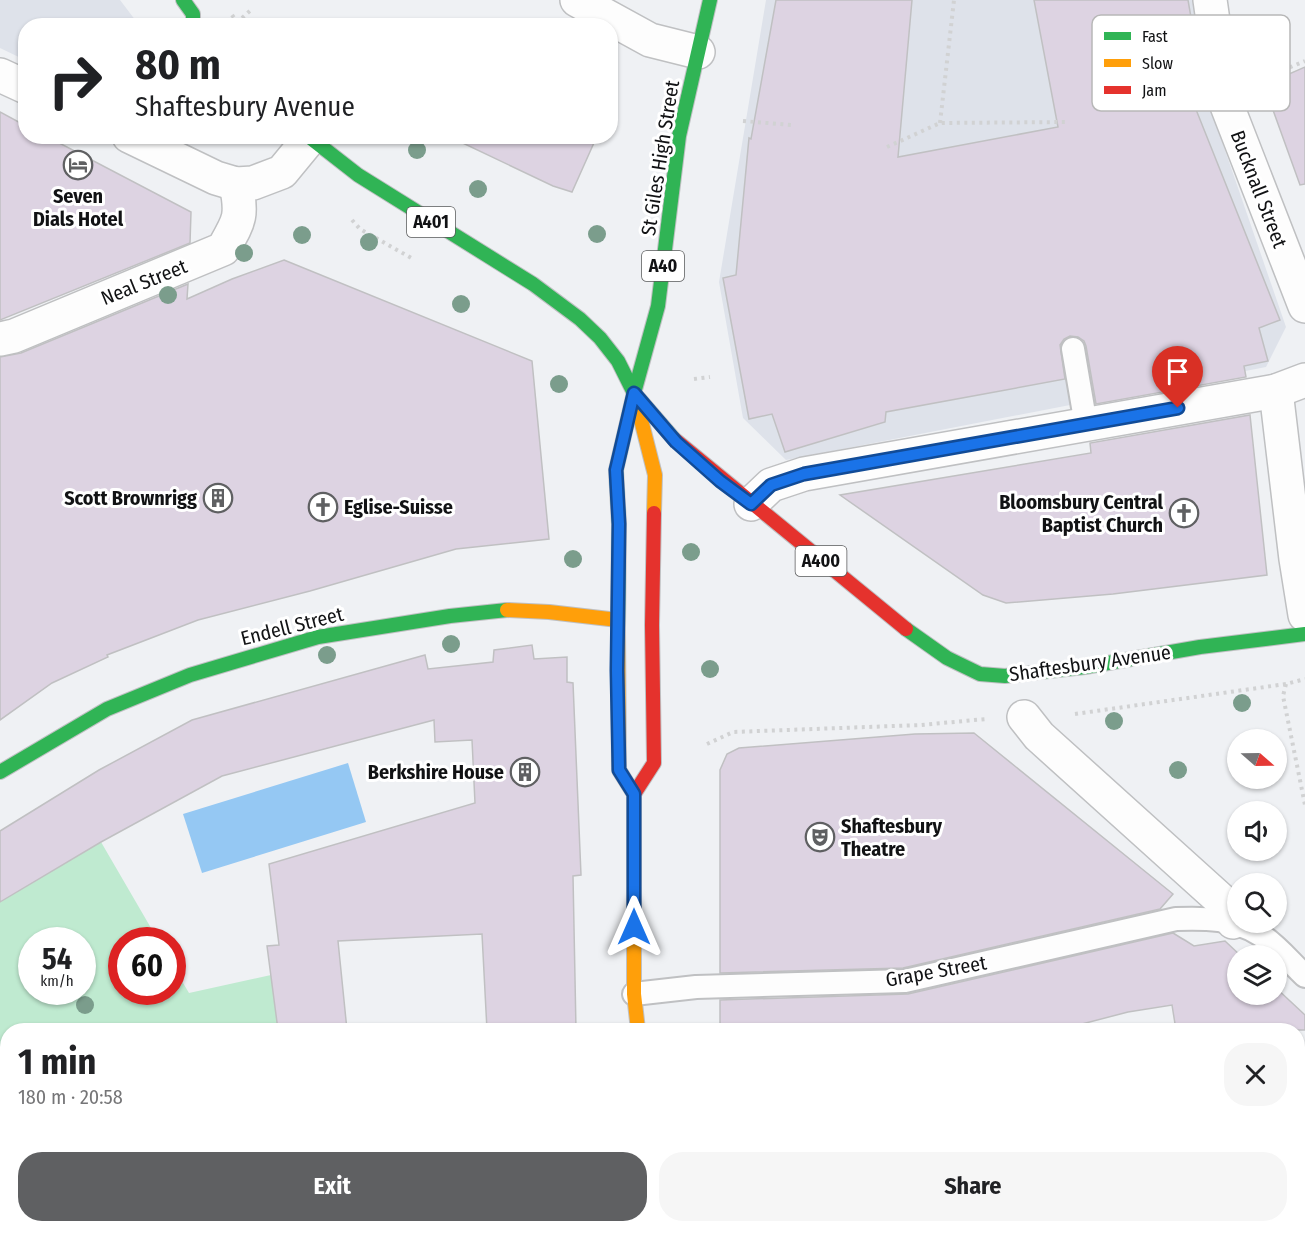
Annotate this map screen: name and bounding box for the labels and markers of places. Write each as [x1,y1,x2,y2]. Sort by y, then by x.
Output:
hotel icon: Seven Dials Hotel [62,149,94,181]
place label: Seven Dials Hotel [33,184,124,231]
pin [1152,346,1203,408]
building icon: Scott Brownrigg [202,482,234,514]
place label: Scott Brownrigg [64,486,197,510]
place label: Bloomsbury Central Baptist Church [999,490,1164,537]
church icon: Eglise-Suisse [307,491,339,523]
place label: Eglise-Suisse [344,495,453,519]
church icon: Bloomsbury Central Baptist Church [1168,497,1200,529]
building icon: Berkshire House [509,756,541,788]
place label: Berkshire House [368,760,504,784]
place label: Shaftesbury Theatre [841,814,943,861]
theatre icon: Shaftesbury Theatre [804,821,836,853]

